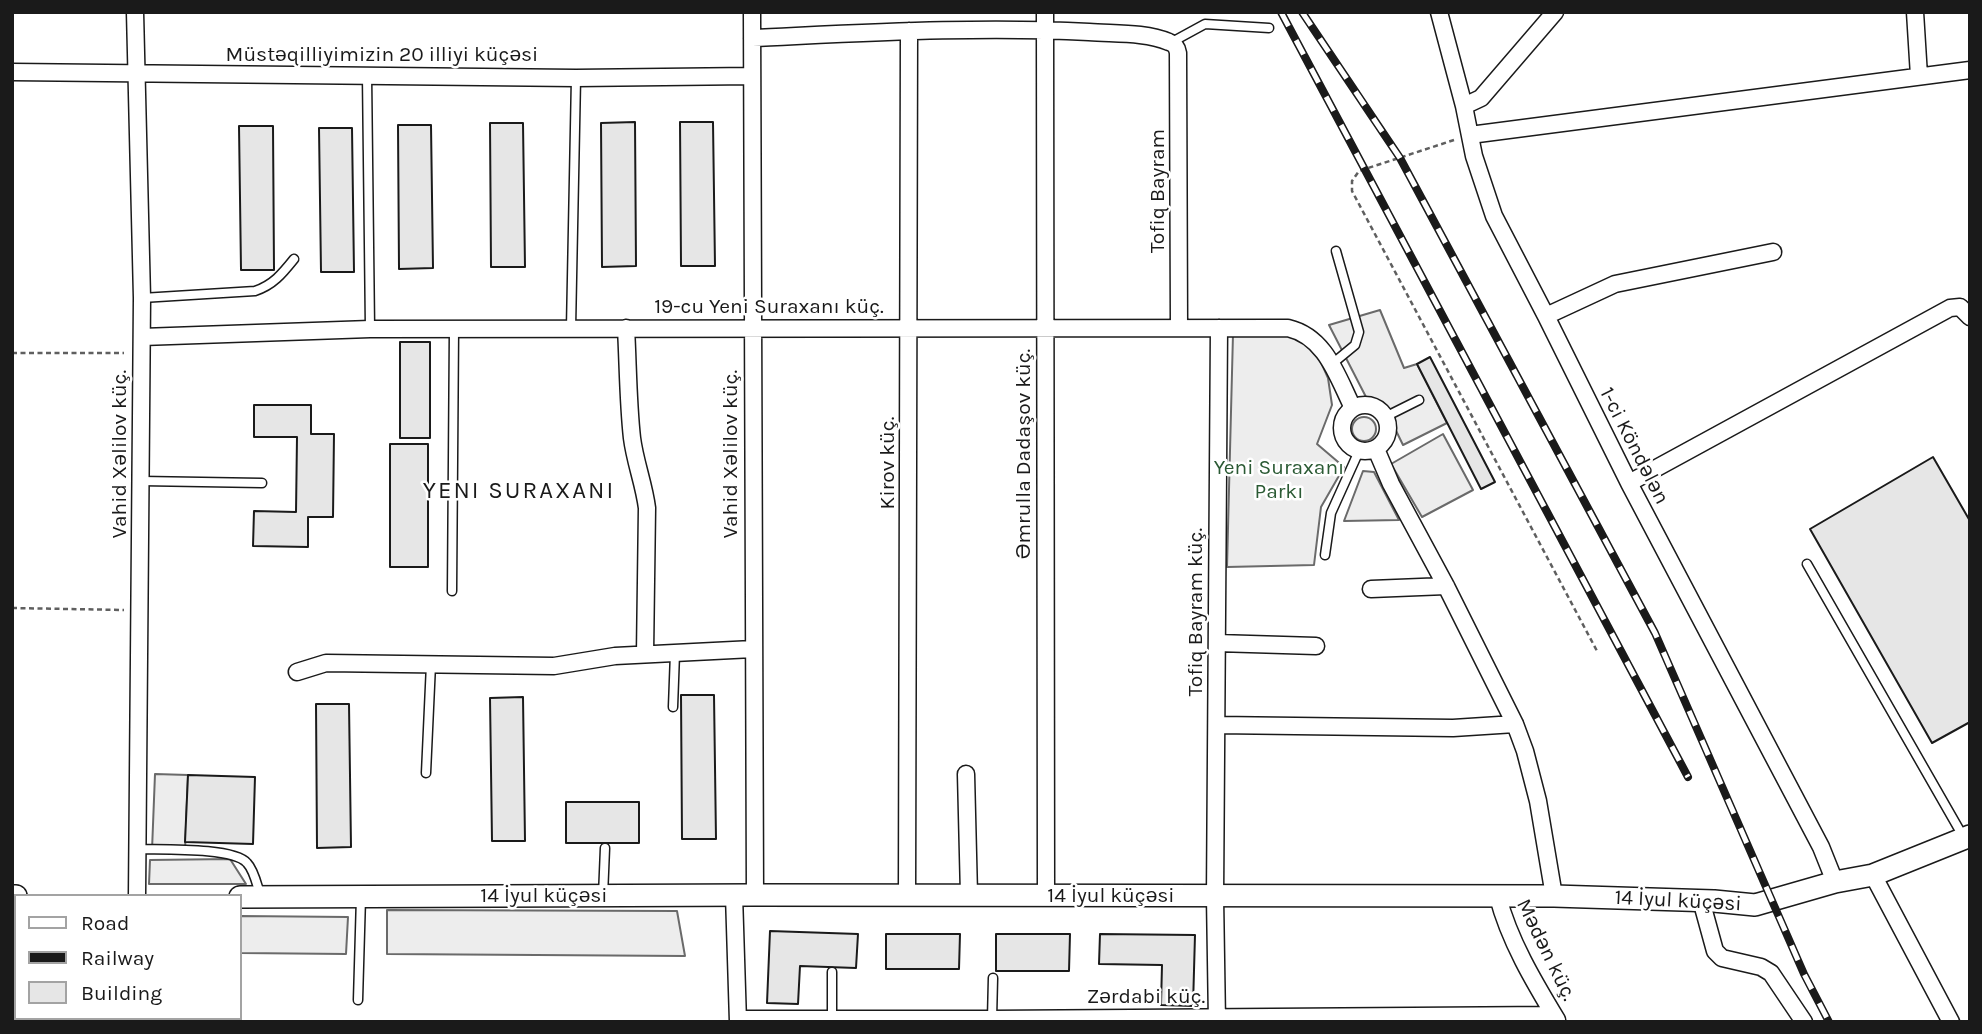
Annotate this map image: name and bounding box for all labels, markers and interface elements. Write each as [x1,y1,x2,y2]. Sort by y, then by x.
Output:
street label: Müstəqilliyimizin 20 illiyi küçəsi [226,42,538,68]
street label: Tofiq Bayram [1145,129,1171,253]
street label: 19-cu Yeni Suraxanı küç. [654,294,884,320]
street label: Əmrulla Dadaşov küç. [1011,349,1037,559]
street label: Vahid Xəlilov küç. [107,370,133,538]
street label: Vahid Xəlilov küç. [718,370,744,538]
street label: 1-ci Köndələn [1594,383,1674,509]
street label: Kirov küç. [875,417,901,509]
park label: Yeni Suraxanı Parkı [1214,455,1344,505]
district label: YENI SURAXANI [424,477,614,505]
street label: Tofiq Bayram küç. [1183,528,1209,696]
street label: 14 İyul küçəsi [480,883,608,909]
street label: 14 İyul küçəsi [1047,883,1175,909]
street label: 14 İyul küçəsi [1614,885,1742,917]
legend [14,894,242,1020]
street label: Mədən küç. [1510,895,1582,1005]
text: Road [81,911,129,935]
text: Railway [81,946,154,970]
text: Building [81,981,162,1005]
street label: Zərdabi küç. [1087,984,1205,1010]

